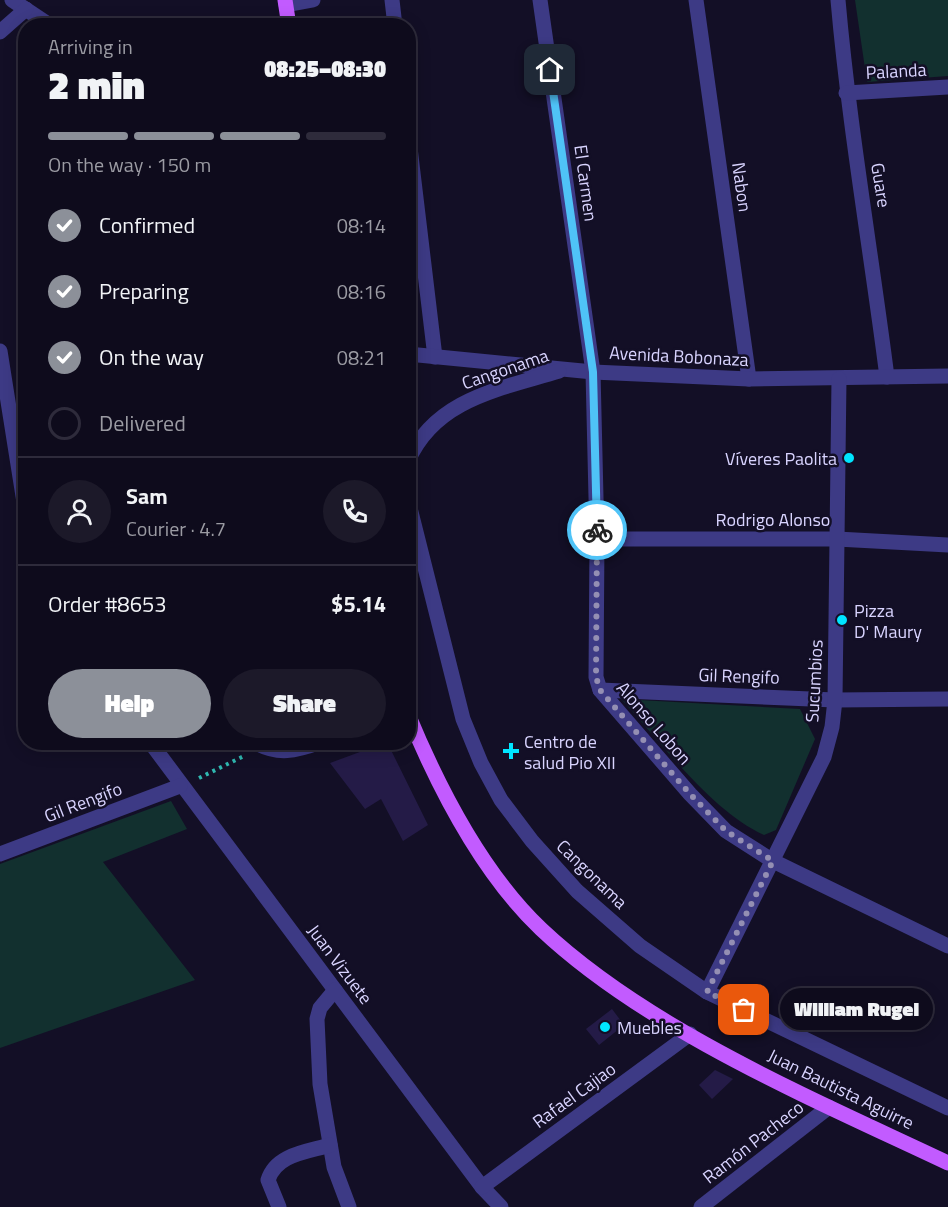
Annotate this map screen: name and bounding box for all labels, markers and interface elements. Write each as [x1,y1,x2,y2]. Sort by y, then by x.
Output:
text: Arriving in [48,31,133,62]
pin [524,44,575,95]
text: 08:25–08:30 [264,52,386,86]
icon: home [533,53,566,86]
text: 2 min [48,55,145,114]
street label: Palanda [865,56,927,86]
street label: El Carmen [567,143,605,223]
text: On the way · 150 m [48,149,211,180]
street label: Nabon [725,160,759,214]
street label: Guare [864,161,898,209]
text: Confirmed [99,208,195,242]
icon: check [48,209,81,242]
text: 08:14 [337,210,386,241]
text: Preparing [99,274,189,308]
icon: check [48,275,81,308]
text: 08:16 [337,276,386,307]
street label: Avenida Bobonaza [609,339,749,373]
text: On the way [99,340,204,374]
icon: check [48,341,81,374]
text: 08:21 [337,342,386,373]
street label: Cangonama [458,342,552,396]
text: Delivered [99,406,186,440]
place label: Víveres Paolita [725,445,837,472]
marker: Víveres Paolita [842,451,856,465]
text: Sam [126,479,168,513]
button: person [48,480,111,543]
button: phone [323,480,386,543]
courier [567,500,627,560]
street label: Rodrigo Alonso [716,506,830,533]
text: Courier · 4.7 [126,513,226,544]
icon: bike [581,514,614,547]
text: Order #8653 [48,587,167,621]
text: $5.14 [331,587,386,621]
place label: Pizza D' Maury [854,597,922,645]
marker: Pizza D' Maury [835,613,849,627]
street label: Sucumbios [798,639,830,723]
street label: Gil Rengifo [698,661,780,691]
button: Help [48,669,211,738]
button: Share [223,669,386,738]
street label: Alonso Lobon [610,675,698,771]
place label: Centro de salud Pio XII [524,728,616,776]
marker: Centro de salud Pio XII [502,742,520,760]
street label: Gil Rengifo [40,775,126,829]
street label: Cangonama [550,833,634,915]
street label: Juan Vizuete [301,918,379,1010]
pin [718,984,769,1035]
callout: William Rugel [780,989,933,1031]
icon: bag [727,993,760,1026]
text: William Rugel [794,993,919,1024]
place label: Muebles [617,1014,682,1041]
marker: Muebles [598,1020,612,1034]
street label: Juan Bautista Aguirre [763,1042,919,1136]
street label: Rafael Cajiao [527,1055,621,1135]
street label: Ramón Pacheco [697,1094,809,1190]

